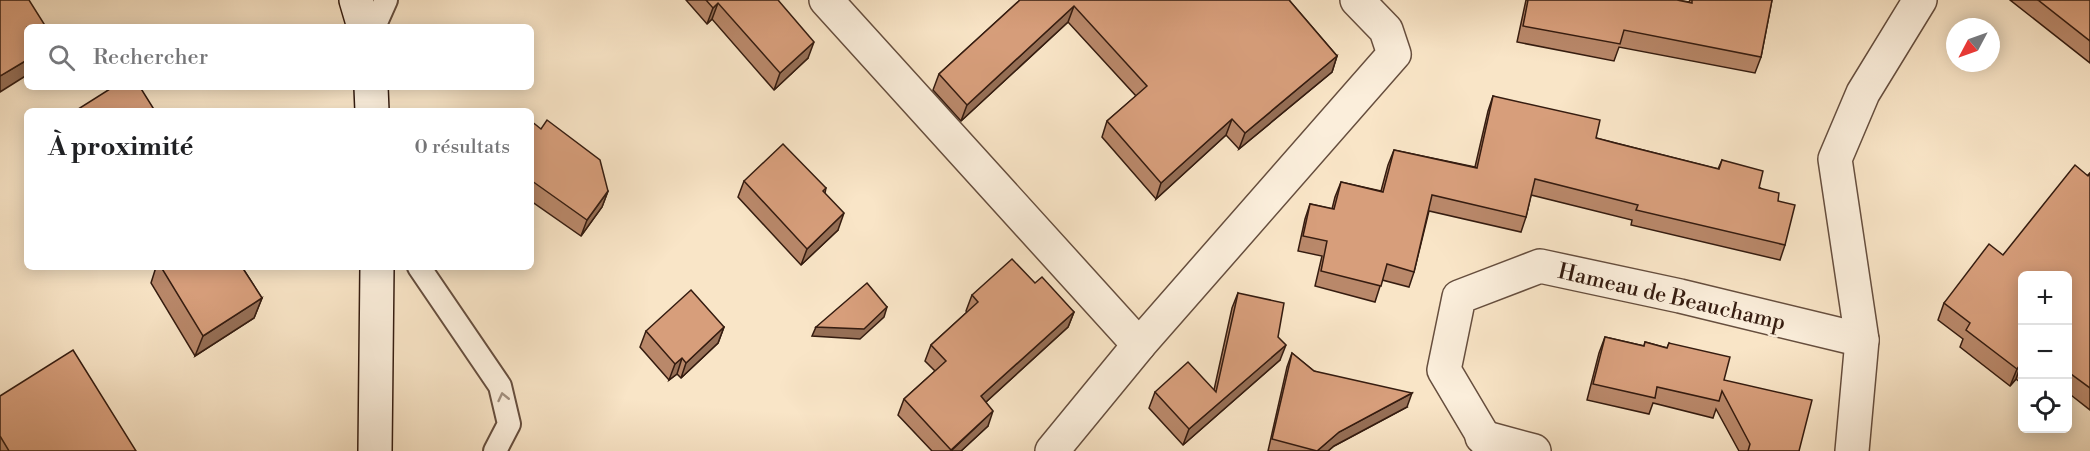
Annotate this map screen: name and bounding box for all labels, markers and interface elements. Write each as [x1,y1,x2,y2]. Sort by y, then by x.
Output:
north arrow [1946,18,2000,72]
search box [24,24,534,90]
icon: search [45,41,78,74]
text: Rechercher [93,44,208,71]
text: À proximité [48,131,193,163]
text: 0 résultats [415,135,510,160]
street label: Hameau de Beauchamp [1555,258,1788,337]
map controls [2018,271,2072,433]
button: + [2018,271,2072,325]
button: − [2018,325,2072,379]
button: locate [2018,379,2072,433]
one-way arrow [497,392,510,402]

